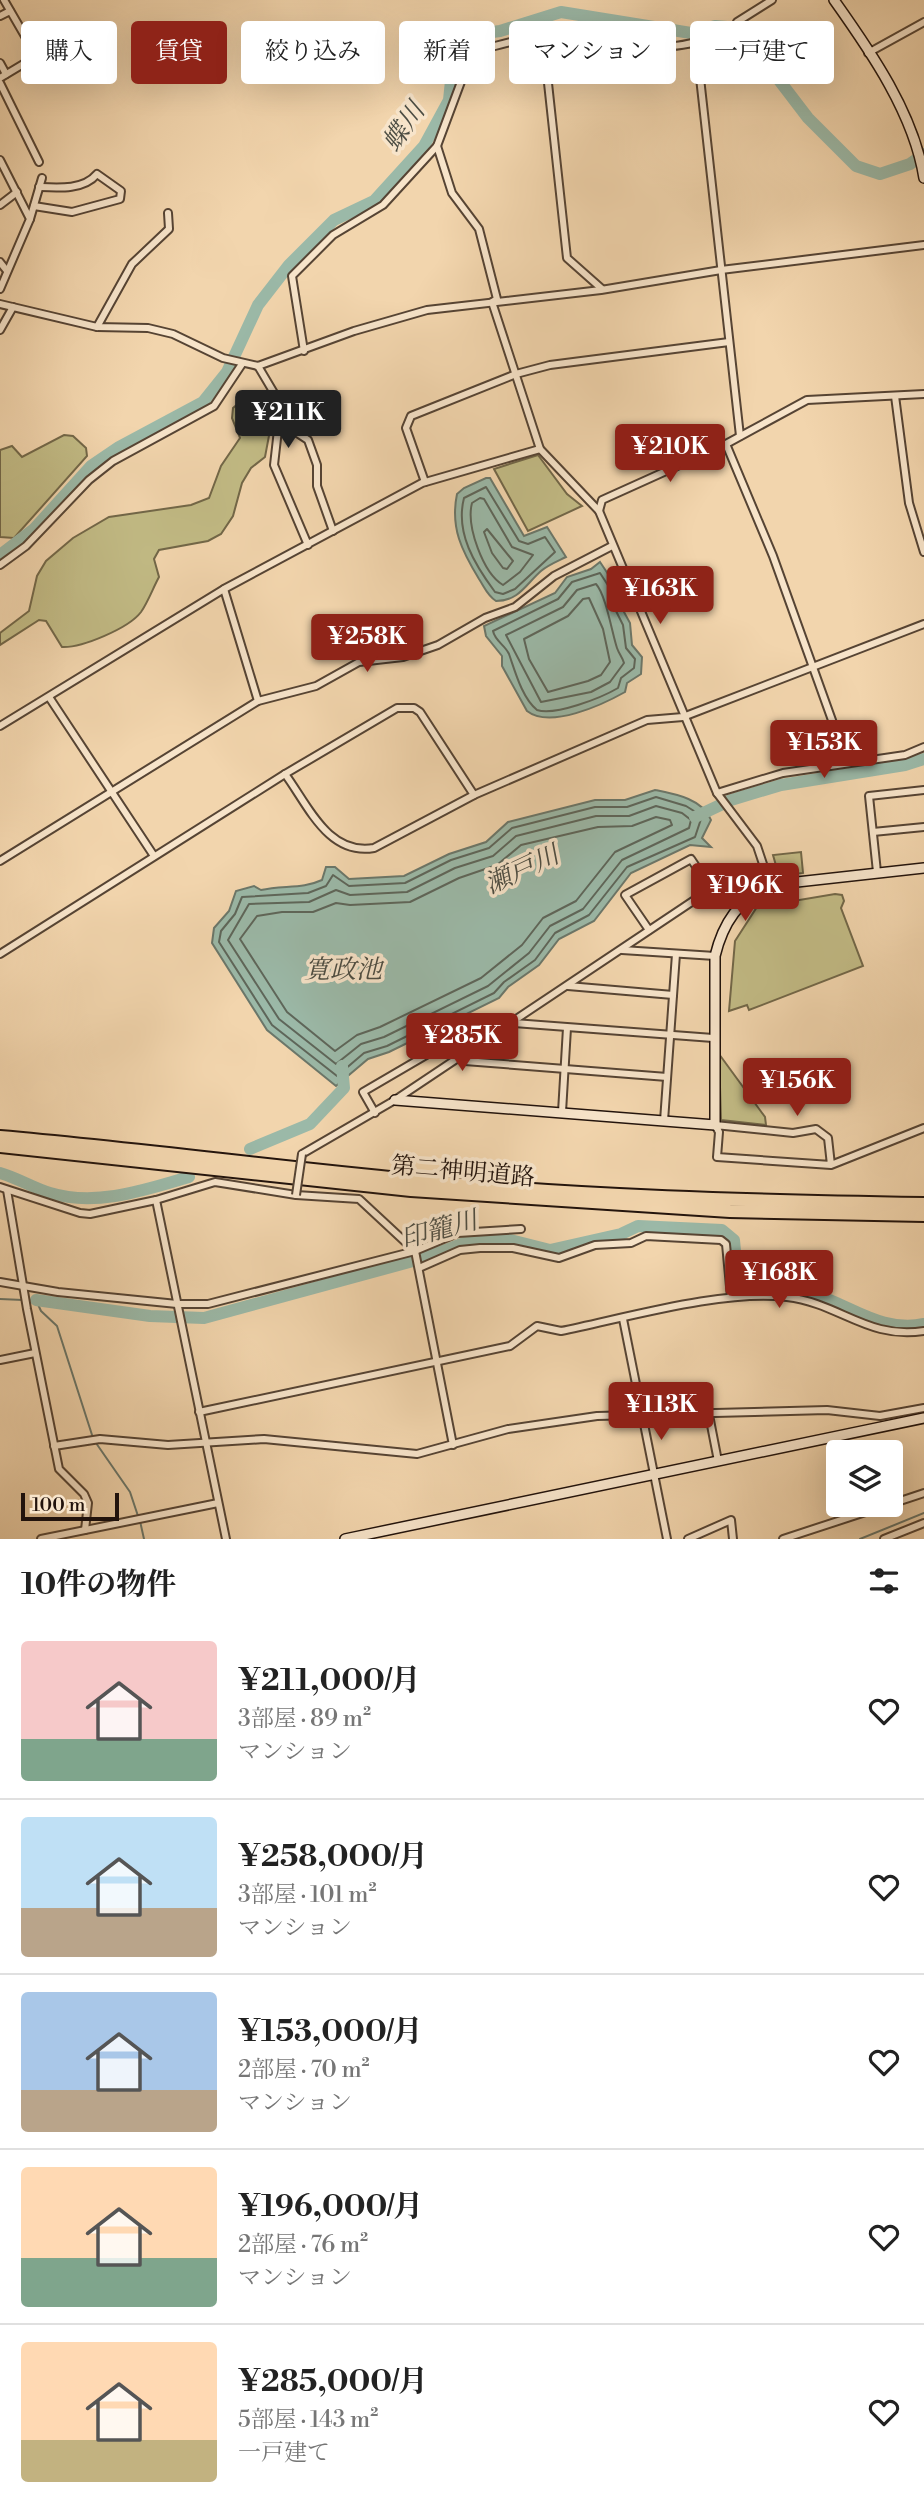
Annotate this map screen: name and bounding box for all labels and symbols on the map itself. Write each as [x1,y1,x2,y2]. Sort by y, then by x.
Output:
water label: 蝶川 [376,94,434,157]
pin: ¥211K [239,391,337,450]
pin: ¥210K [621,424,719,484]
pin: ¥163K [611,566,709,626]
pin: ¥258K [318,614,416,674]
pin: ¥153K [775,720,873,780]
water label: 瀬戸川 [480,838,567,901]
pin: ¥196K [696,864,794,923]
water label: 寛政池 [304,954,385,986]
pin: ¥285K [413,1014,511,1073]
pin: ¥156K [748,1058,846,1118]
street label: 第二神明道路 [390,1151,536,1193]
water label: 印籠川 [397,1204,484,1256]
pin: ¥168K [730,1250,828,1310]
pin: ¥113K [612,1382,710,1442]
scale bar [21,1490,119,1522]

